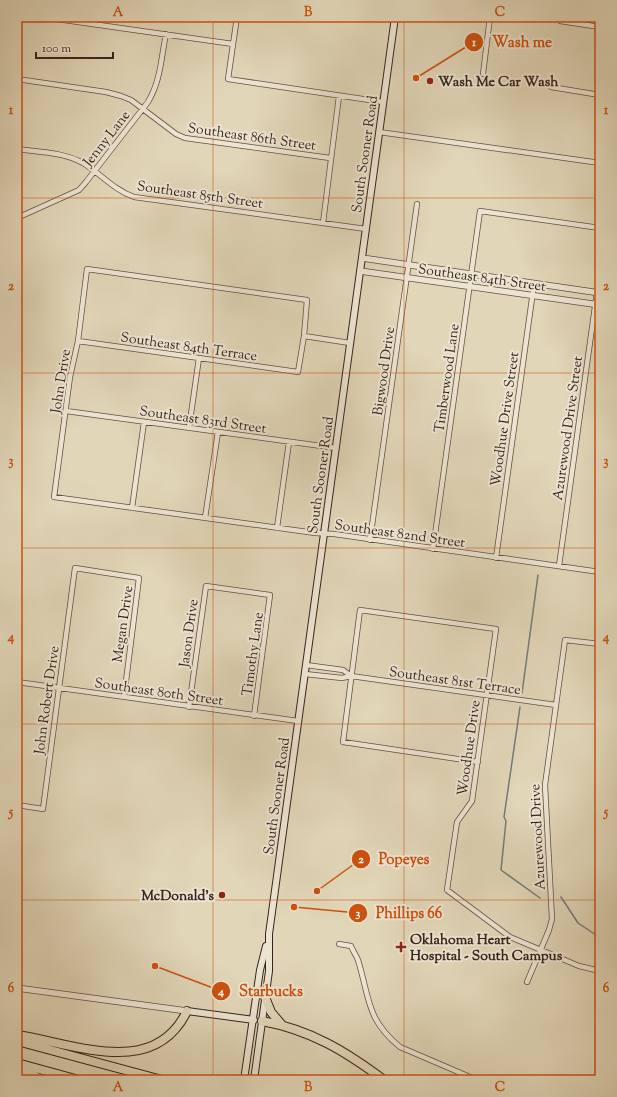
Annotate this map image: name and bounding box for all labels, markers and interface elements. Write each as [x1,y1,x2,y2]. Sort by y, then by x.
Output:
text: A [113,4,124,22]
text: B [304,4,313,22]
text: C [495,4,505,22]
callout: Wash me [464,28,560,55]
text: Wash me [492,33,552,54]
scale bar [36,34,113,60]
text: 1 [471,34,477,52]
text: 100 m [42,40,71,58]
place label: Wash Me Car Wash [438,73,559,93]
marker: Wash Me Car Wash [425,76,435,86]
street label: South Sooner Road [348,94,384,214]
text: 1 [9,102,14,120]
text: 1 [604,102,609,120]
street label: Jenny Lane [79,107,136,172]
street label: Southeast 86th Street [186,119,317,157]
street label: Southeast 85th Street [135,177,264,215]
street label: Southeast 84th Street [416,260,547,298]
text: 2 [8,278,15,296]
text: 2 [603,278,610,296]
street label: Timberwood Lane [430,322,466,434]
street label: Bigwood Drive [369,326,401,417]
street label: Southeast 84th Terrace [119,328,258,367]
street label: John Drive [47,348,77,416]
street label: Woodhue Drive Street [487,350,525,488]
street label: Azurewood Drive Street [549,355,589,502]
street label: Southeast 83rd Street [138,402,268,440]
street label: South Sooner Road [304,415,340,535]
text: 3 [8,453,14,471]
text: 3 [603,453,609,471]
street label: Southeast 82nd Street [333,516,467,554]
street label: Megan Drive [109,585,139,664]
street label: Jason Drive [175,598,205,670]
street label: Timothy Lane [238,611,270,698]
text: 4 [7,629,15,647]
text: 4 [602,629,610,647]
street label: John Robert Drive [30,645,65,757]
street label: Southeast 81st Terrace [387,663,522,701]
street label: Southeast 80th Street [93,674,225,712]
street label: Woodhue Drive [453,699,487,798]
street label: South Sooner Road [260,736,296,856]
street label: Azurewood Drive [526,783,552,890]
text: 5 [8,804,14,822]
text: 5 [603,804,609,822]
callout: Popeyes [351,846,438,873]
text: Popeyes [378,850,430,871]
text: 2 [358,851,364,869]
place label: McDonald's [141,887,214,907]
marker: McDonald's [217,890,227,900]
callout: Phillips 66 [348,900,451,927]
text: Phillips 66 [376,904,443,925]
text: 3 [356,905,361,923]
place label: Oklahoma Heart Hospital - South Campus [410,931,563,967]
marker: Oklahoma Heart Hospital - South Campus [395,941,407,953]
callout: Starbucks [211,978,311,1005]
text: 6 [8,980,15,998]
text: 6 [603,980,610,998]
text: Starbucks [239,982,303,1003]
text: 4 [217,983,224,1001]
text: A [113,1079,124,1097]
text: B [304,1079,313,1097]
text: C [495,1079,505,1097]

